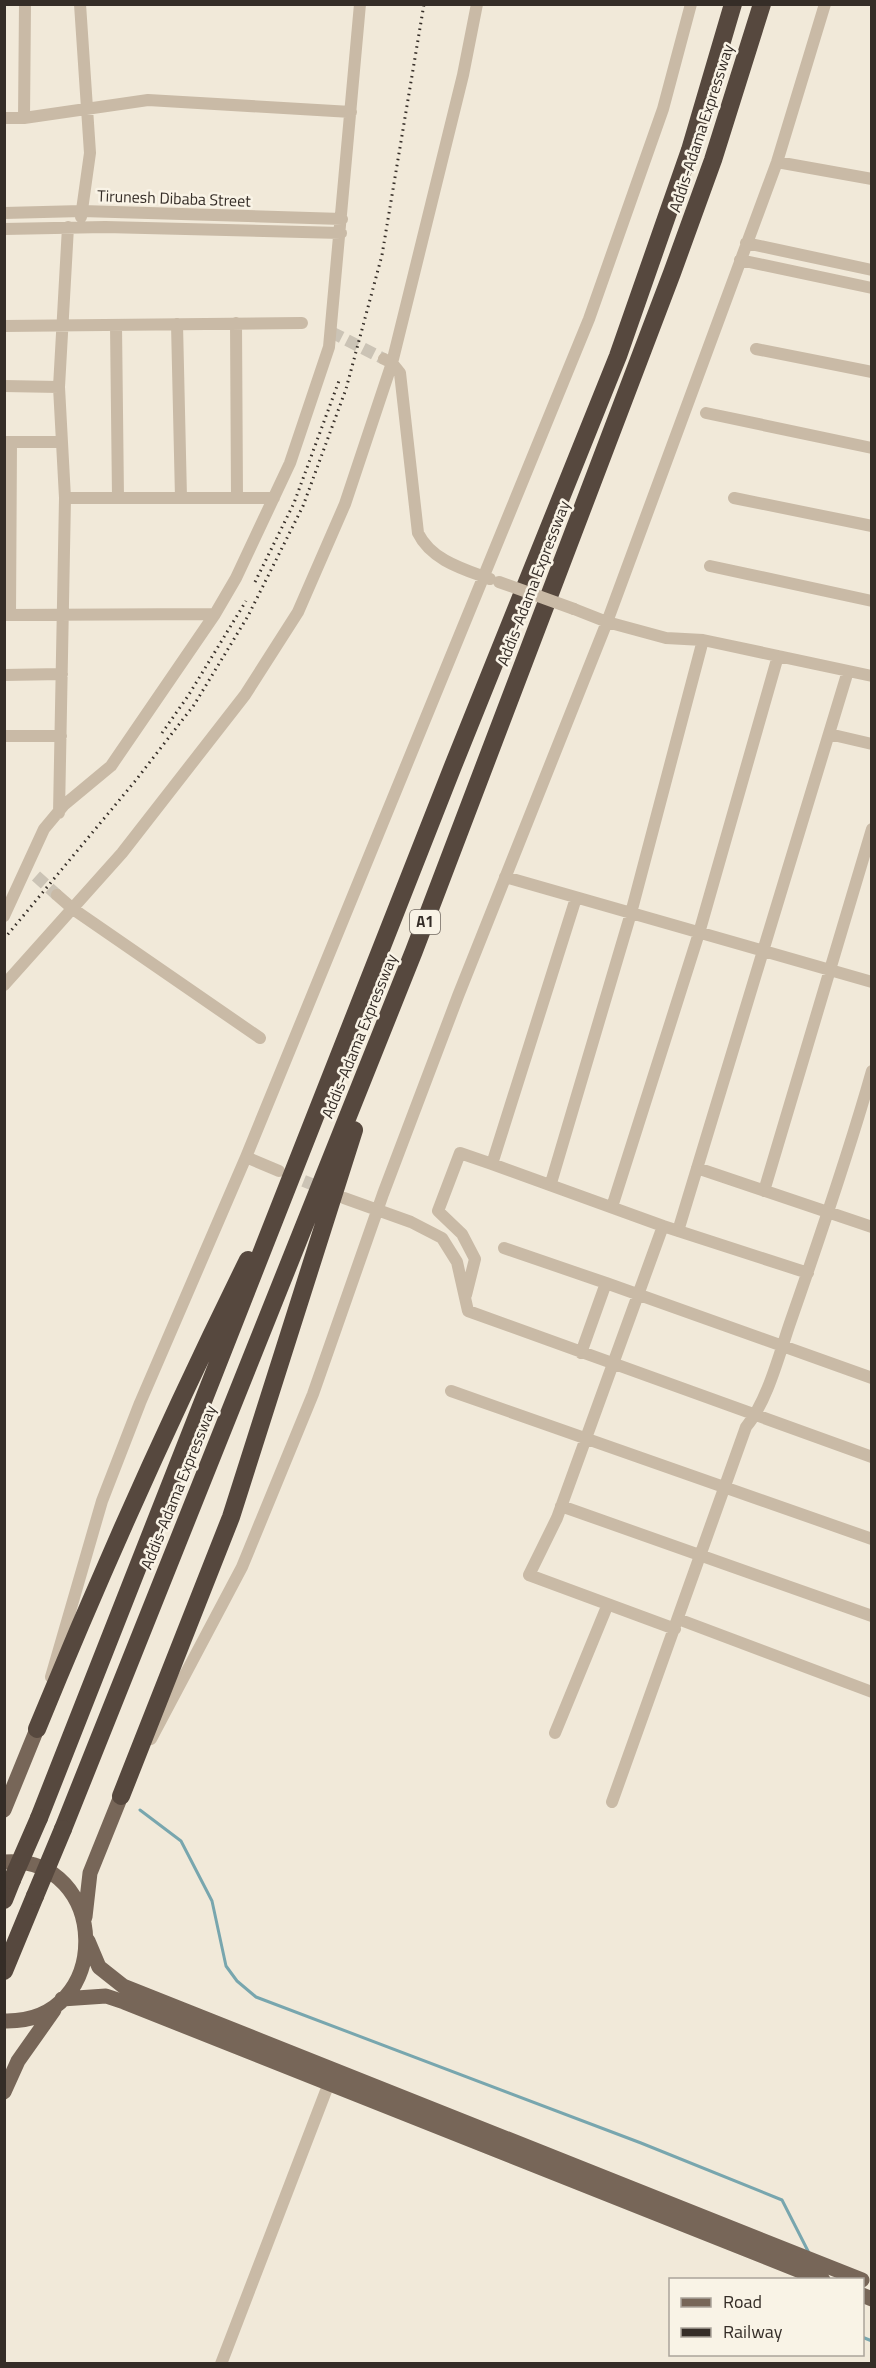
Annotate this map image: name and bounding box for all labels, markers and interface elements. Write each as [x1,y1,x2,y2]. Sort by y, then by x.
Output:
street label: Addis-Adama Expressway [662,41,740,215]
street label: Tirunesh Dibaba Street [97,183,252,213]
street label: Addis-Adama Expressway [490,497,576,669]
road number: A1 [410,910,440,934]
street label: Addis-Adama Expressway [315,950,403,1122]
street label: Addis-Adama Expressway [134,1401,222,1573]
legend [669,2278,864,2356]
text: Road [723,2288,762,2315]
text: Railway [723,2318,783,2345]

